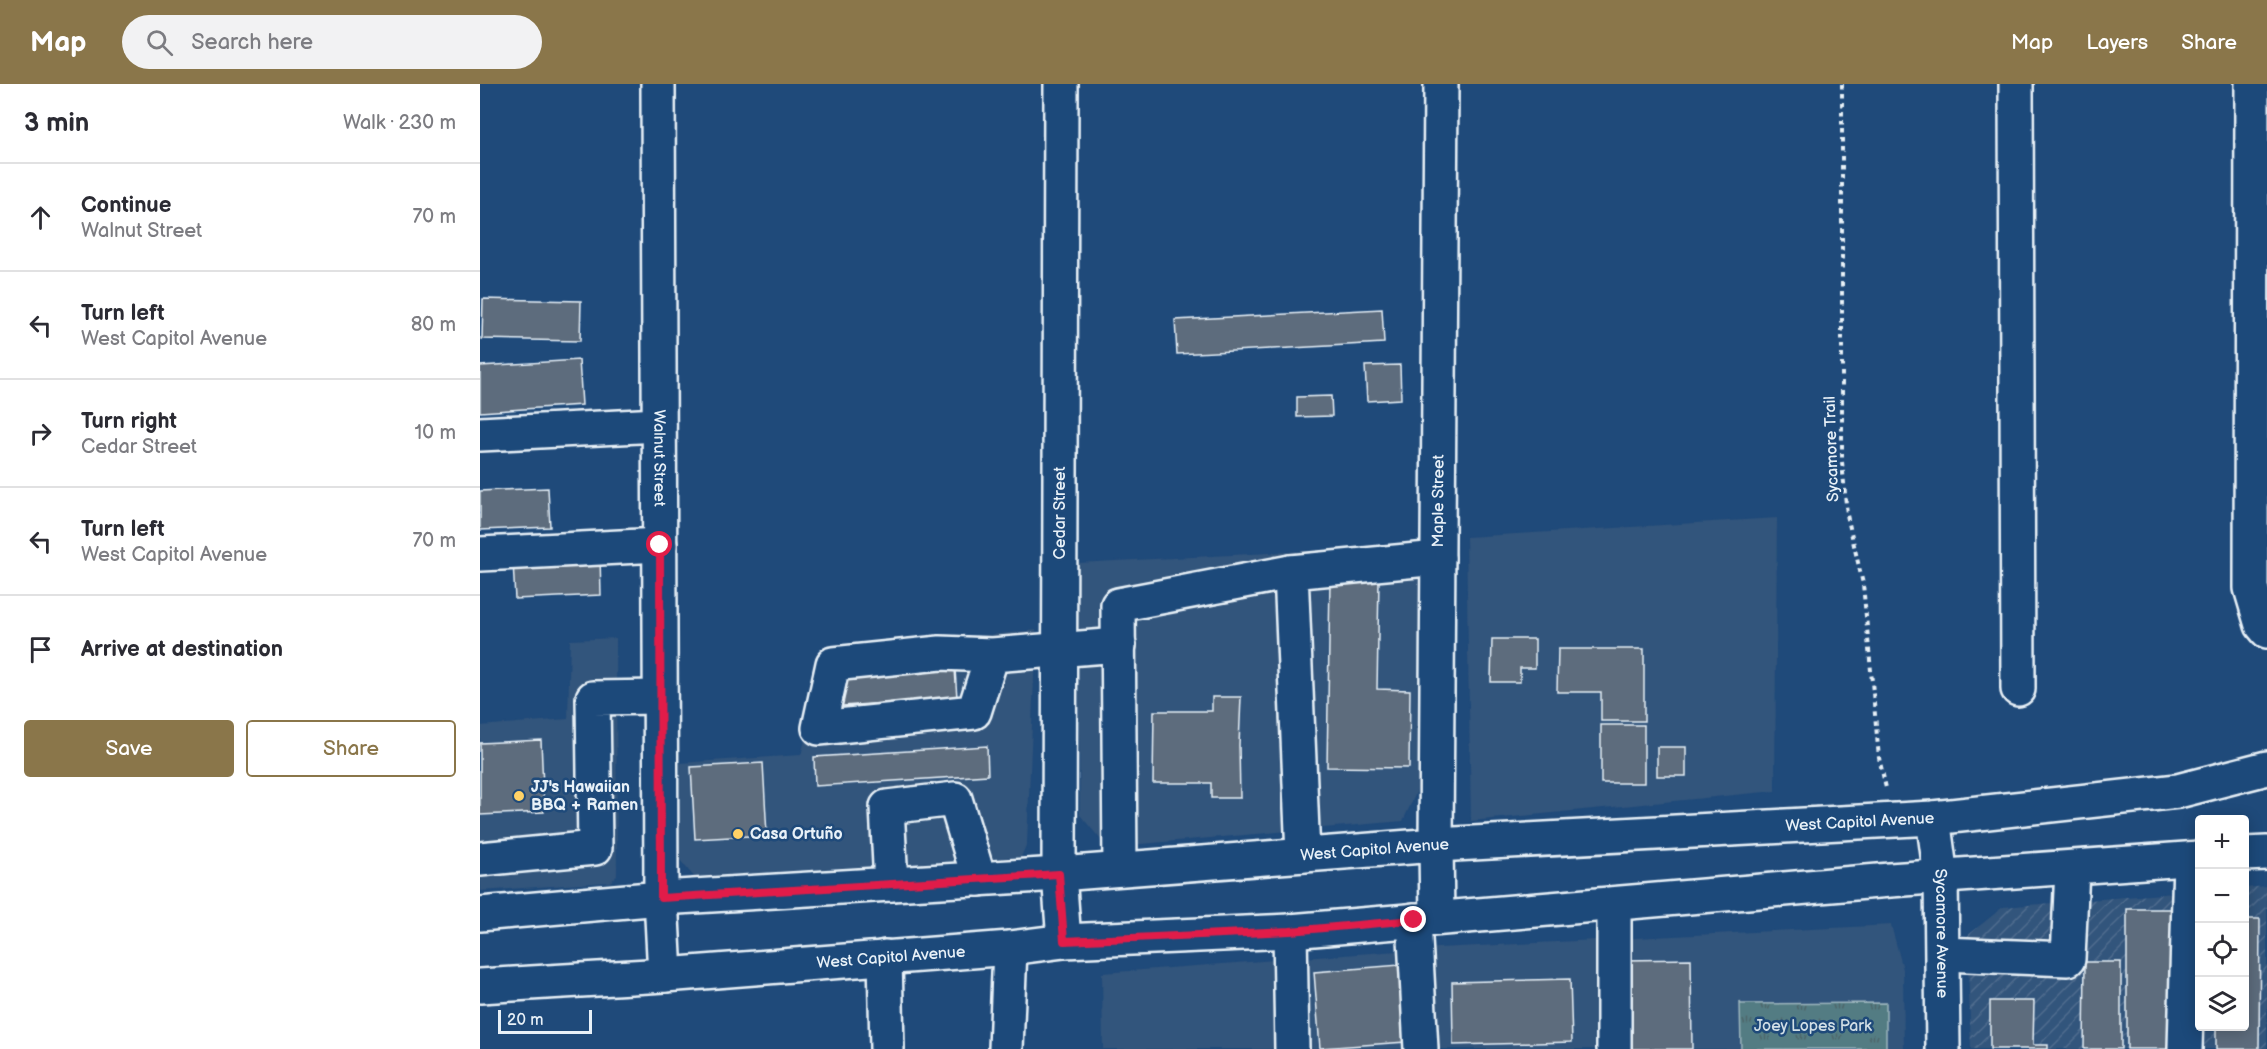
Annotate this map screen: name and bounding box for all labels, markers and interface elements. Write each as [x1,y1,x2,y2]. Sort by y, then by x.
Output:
search box [122,15,542,69]
text: Map [30,26,86,59]
icon: search [143,26,176,59]
text: Search here [191,29,313,56]
text: Map [2011,30,2053,55]
text: Layers [2086,30,2148,55]
text: Share [2181,30,2237,55]
text: 3 min [24,108,89,139]
text: Walk · 230 m [343,111,456,135]
text: Continue [81,192,171,219]
icon: ahead [24,201,57,234]
text: 70 m [412,205,456,229]
text: Walnut Street [81,219,202,243]
text: Turn left [81,300,165,327]
icon: left [24,309,57,342]
text: 80 m [411,313,456,337]
text: West Capitol Avenue [81,327,267,351]
street label: Sycamore Trail [1821,396,1843,502]
text: Turn right [81,408,177,435]
street label: Walnut Street [650,409,669,507]
icon: right [24,417,57,450]
text: 10 m [415,421,456,445]
text: Cedar Street [81,435,197,459]
street label: Maple Street [1428,454,1448,548]
street label: Cedar Street [1051,467,1070,559]
text: Turn left [81,516,165,543]
icon: left [24,525,57,558]
text: 70 m [412,529,456,553]
route start [646,531,672,557]
text: West Capitol Avenue [81,543,267,567]
icon: arrive [24,633,57,666]
text: Arrive at destination [81,636,283,663]
button: Save [24,720,234,777]
button: Share [246,720,456,777]
place label: JJ's Hawaiian BBQ + Ramen [531,778,638,815]
marker: JJ's Hawaiian BBQ + Ramen [512,789,526,803]
street label: West Capitol Avenue [1785,808,1935,836]
map controls [2195,815,2249,1031]
button: + [2195,815,2249,869]
place label: Casa Ortuño [750,825,843,844]
marker: Casa Ortuño [731,827,745,841]
street label: West Capitol Avenue [1300,835,1450,865]
street label: Sycamore Avenue [1930,868,1952,999]
button: − [2195,869,2249,923]
route end [1400,906,1426,932]
button: locate [2195,923,2249,977]
street label: West Capitol Avenue [816,942,967,973]
button: layers [2195,977,2249,1031]
scale bar [498,1007,592,1034]
text: 20 m [507,1011,543,1030]
park label: Joey Lopes Park [1754,1017,1872,1036]

